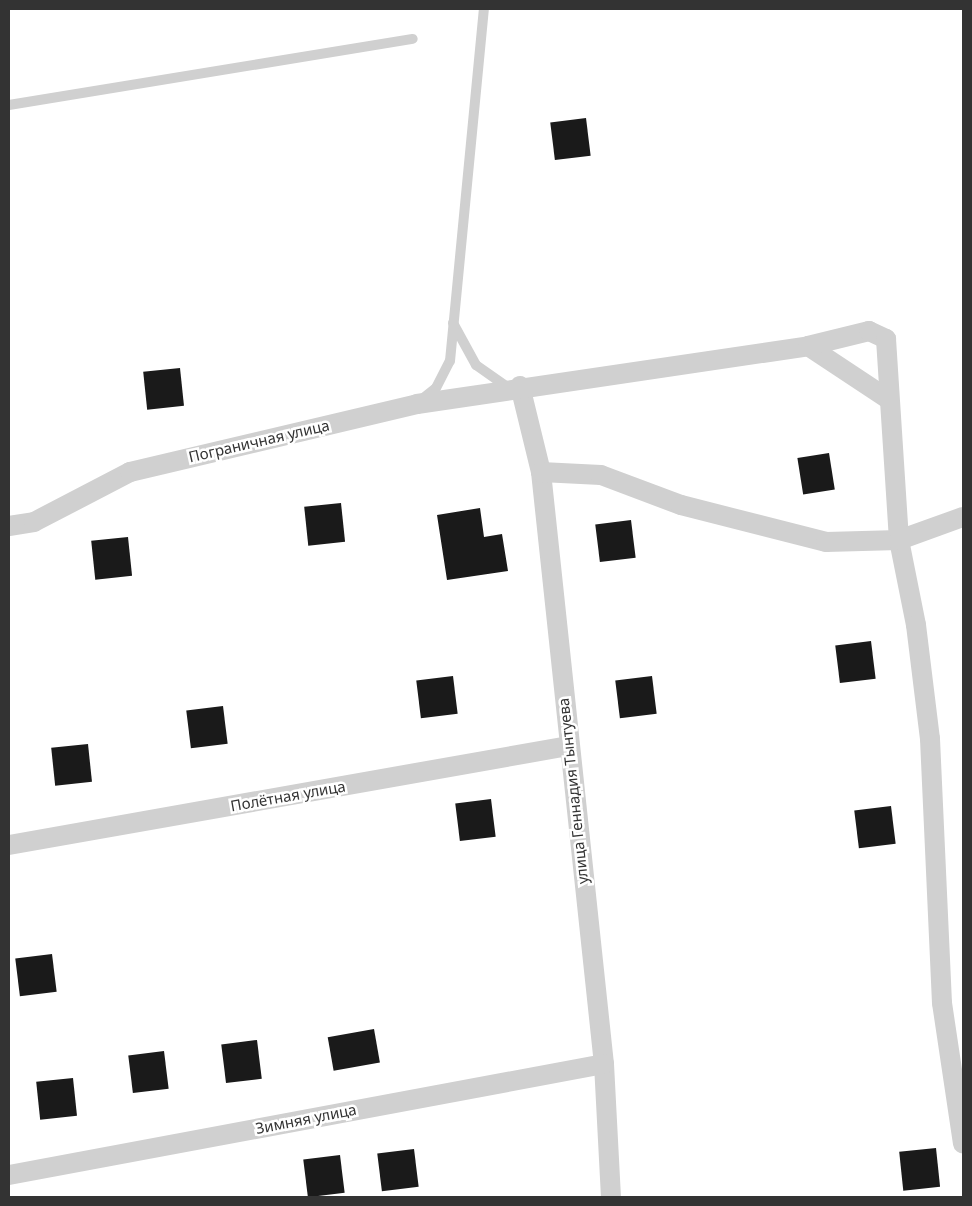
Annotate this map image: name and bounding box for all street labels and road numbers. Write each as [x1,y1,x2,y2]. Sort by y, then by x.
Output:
street label: Пограничная улица [187,416,331,466]
street label: улица Геннадия Тынтуева [554,697,592,885]
street label: Полётная улица [229,777,347,815]
street label: Зимняя улица [254,1100,358,1138]

